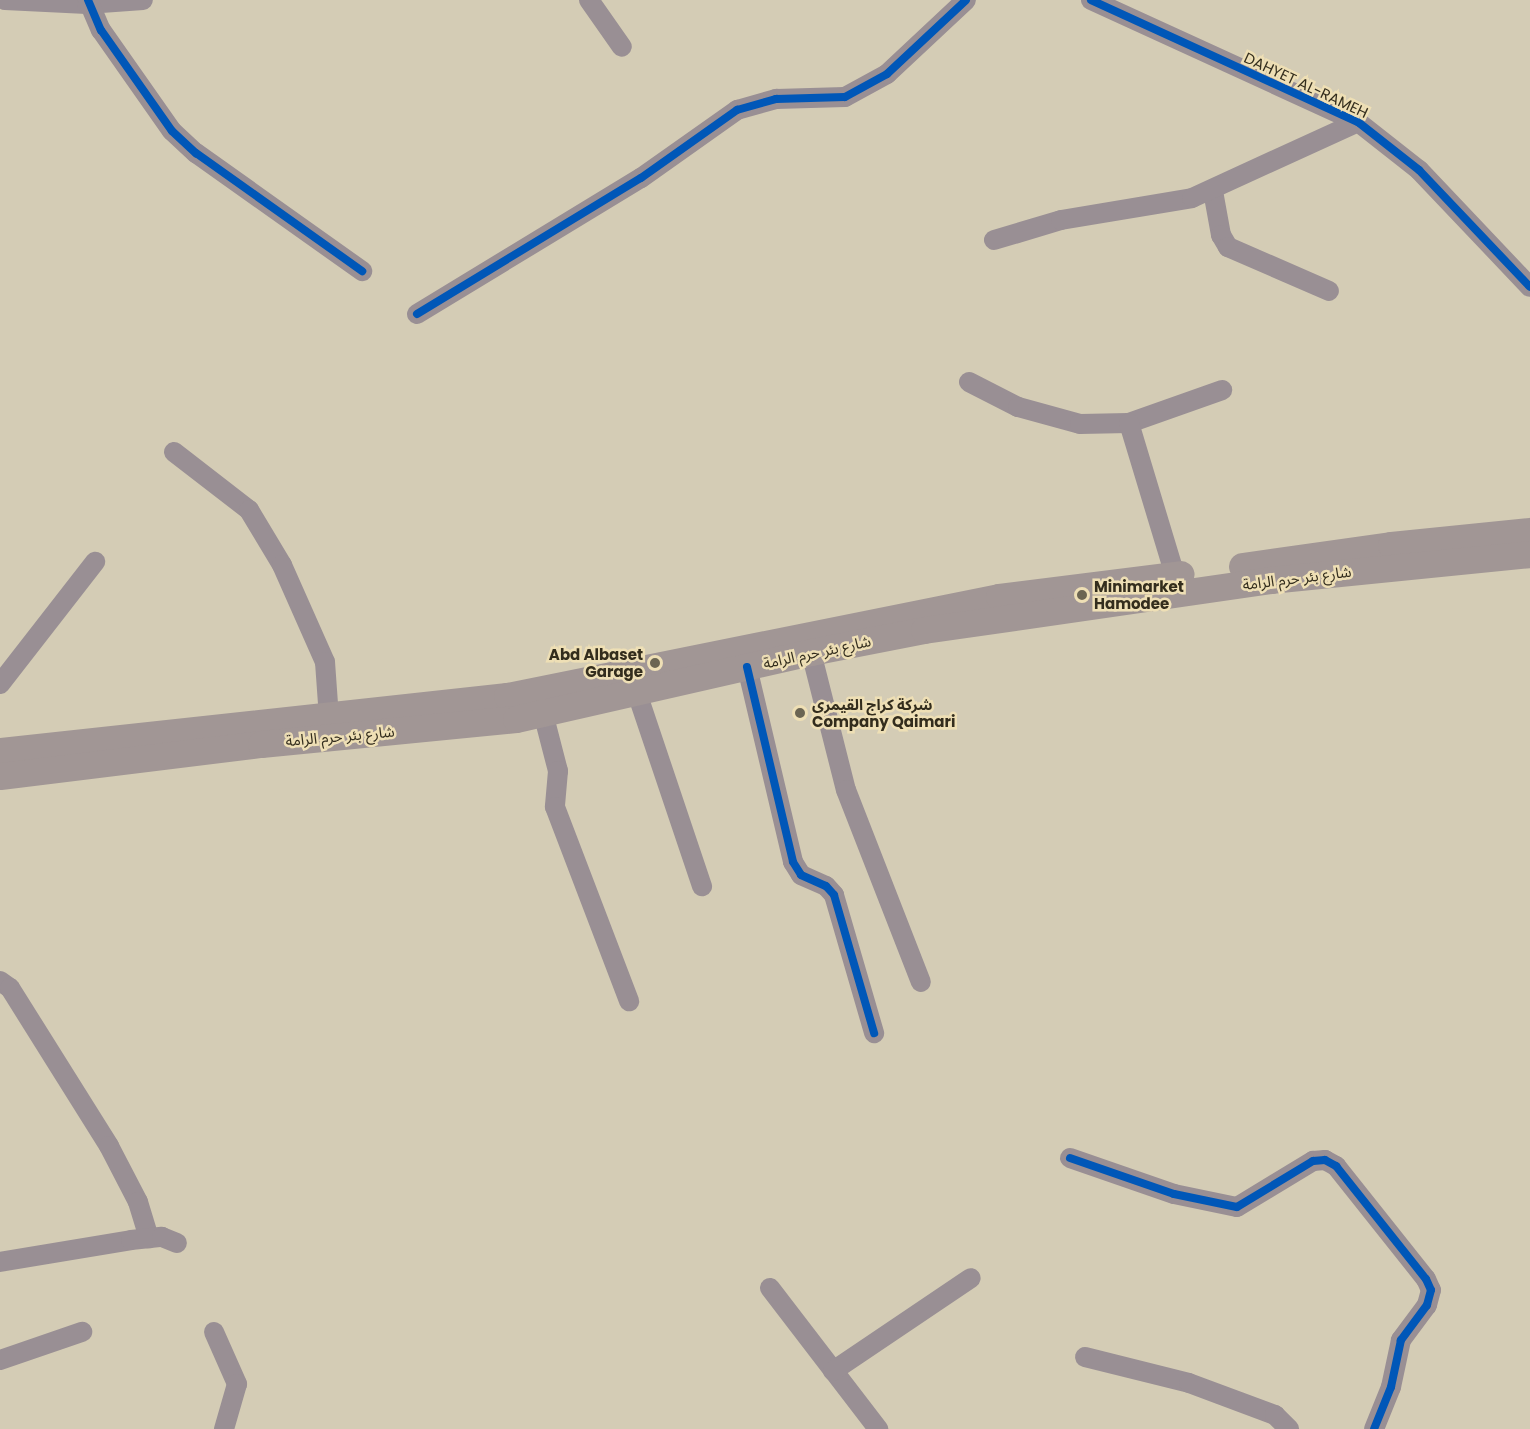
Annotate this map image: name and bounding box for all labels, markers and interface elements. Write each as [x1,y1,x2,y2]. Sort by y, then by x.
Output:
street label: DAHYET AL-RAMEH [1241,48,1371,122]
street label: شارع بئر حرم الرامة [1242,562,1352,594]
place label: Minimarket Hamodee [1094,577,1184,612]
marker: Minimarket Hamodee [1075,588,1089,602]
street label: شارع بئر حرم الرامة [762,632,872,672]
place label: Abd Albaset Garage [549,645,643,680]
marker: Abd Albaset Garage [648,656,662,670]
place label: شركة كراج القيمري Company Qaimari [812,695,955,730]
marker: شركة كراج القيمري Company Qaimari [793,706,807,720]
street label: شارع بئر حرم الرامة [285,722,395,750]

